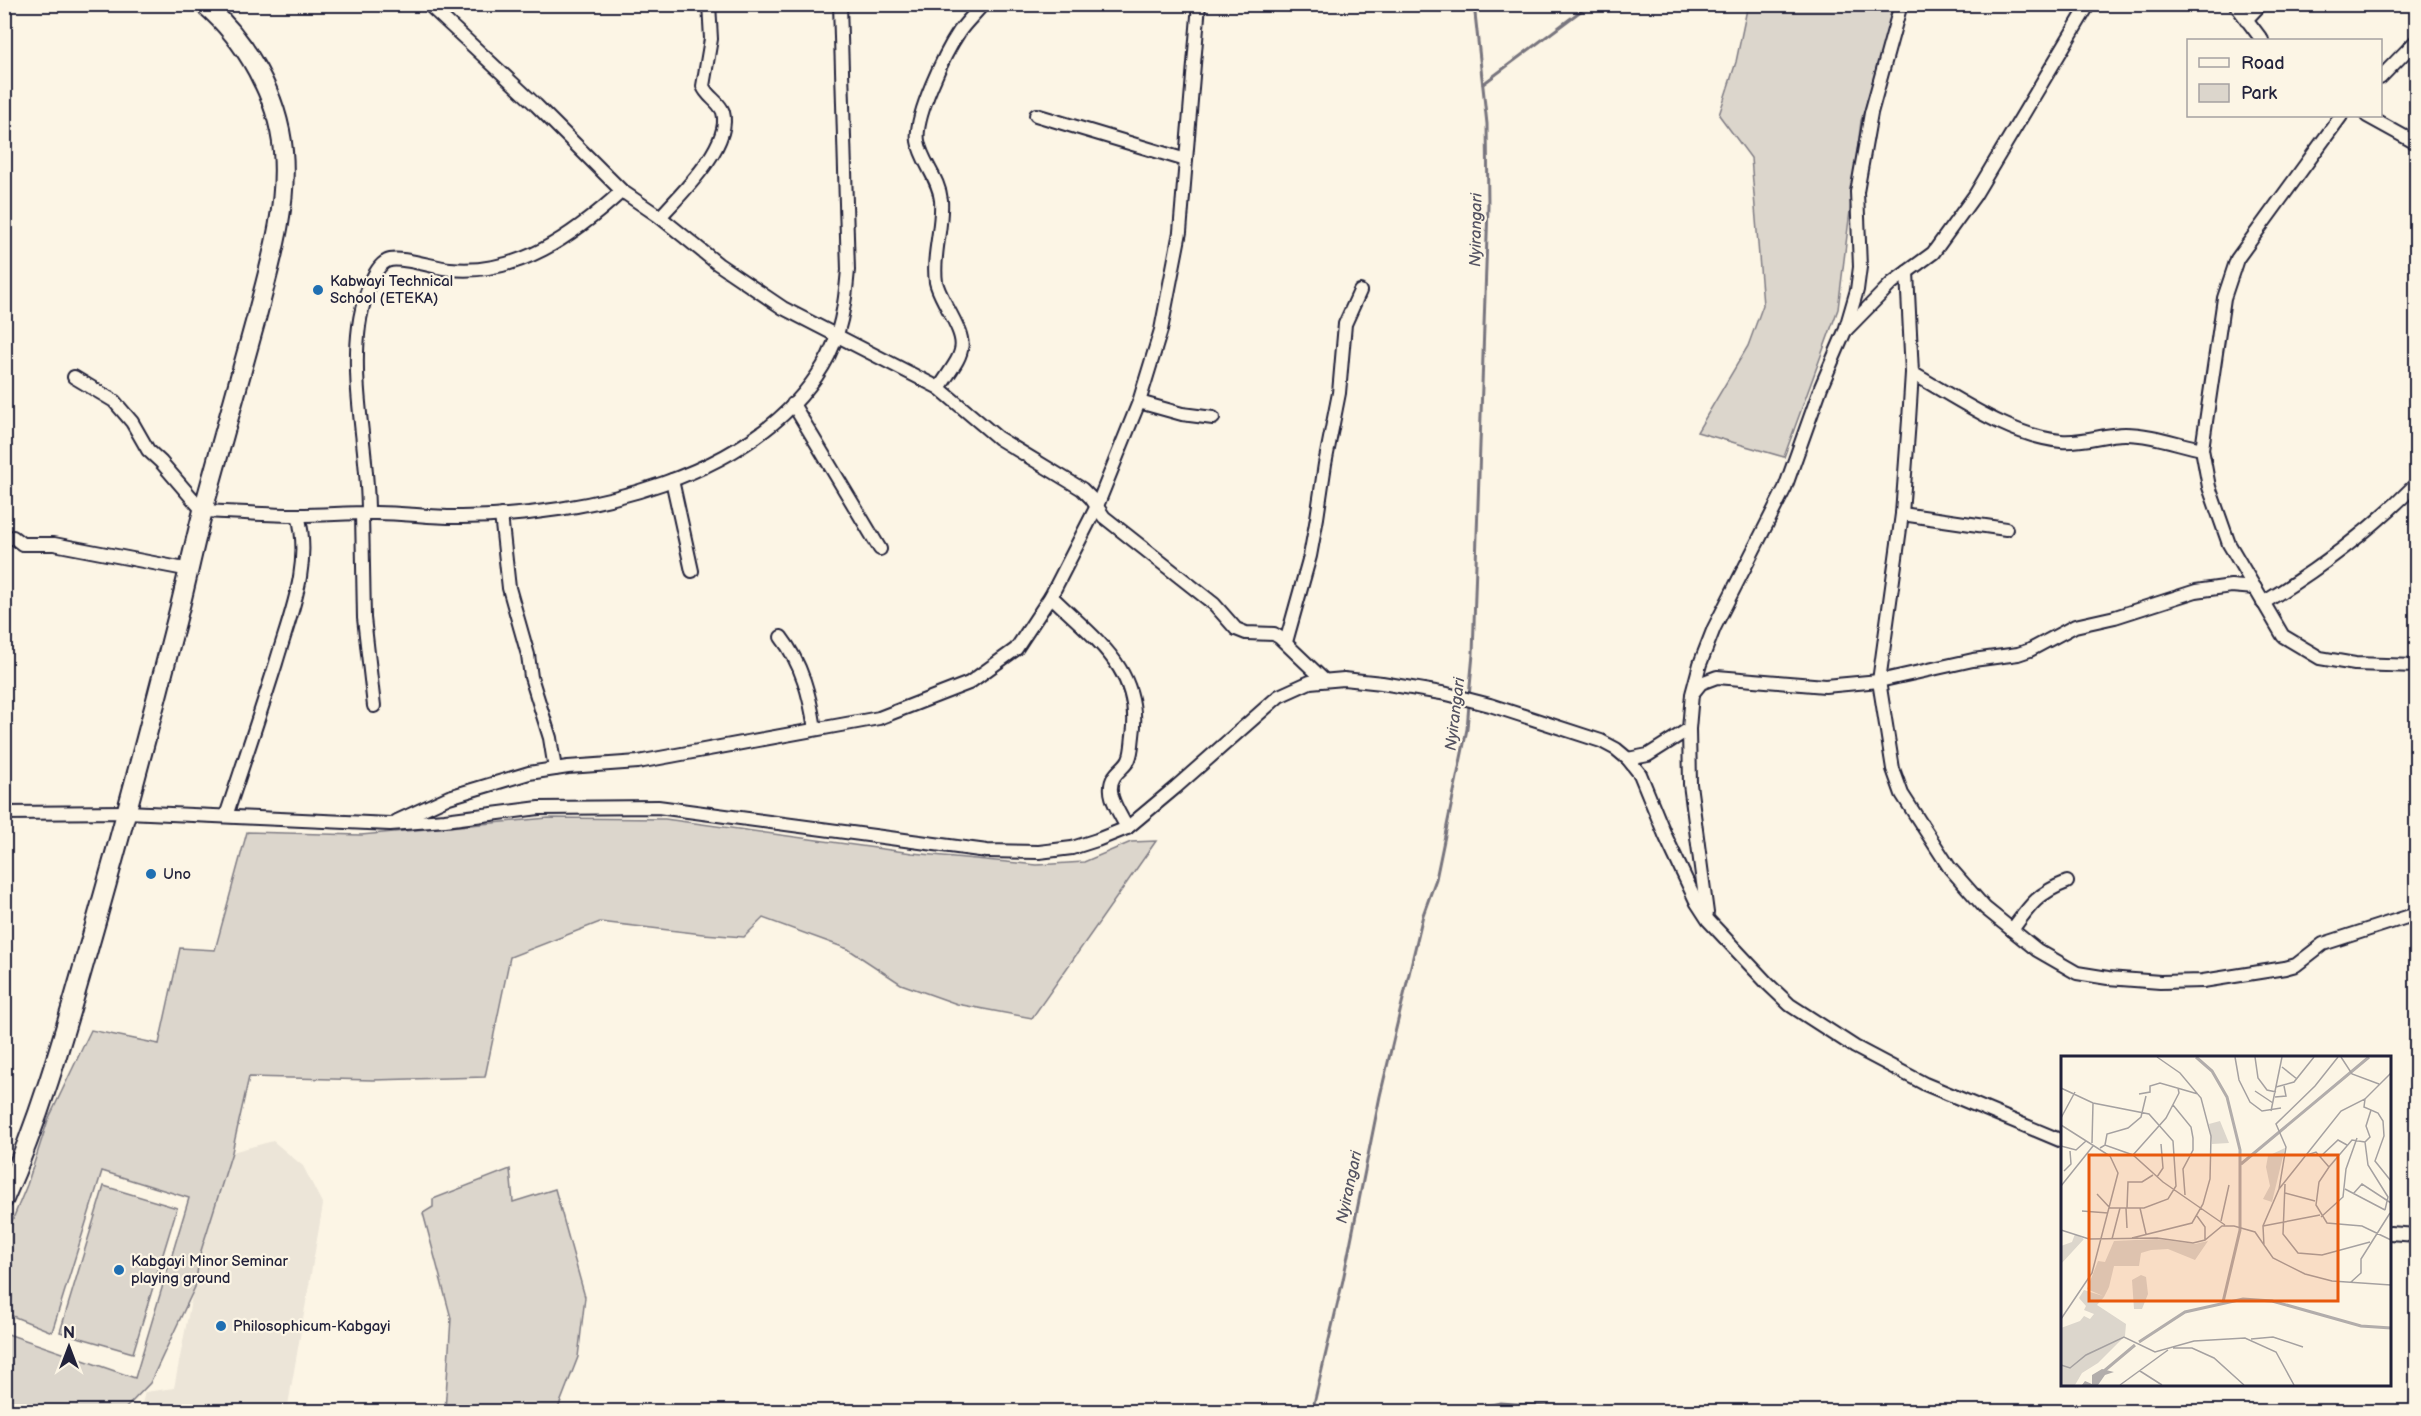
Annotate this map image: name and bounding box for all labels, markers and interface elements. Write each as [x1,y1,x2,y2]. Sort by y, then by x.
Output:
legend [2187,39,2382,117]
text: Road [2241,53,2285,74]
text: Park [2241,83,2277,104]
water label: Nyirangari [1466,192,1487,267]
place label: Kabwayi Technical School (ETEKA) [330,272,453,308]
marker: Kabwayi Technical School (ETEKA) [311,283,325,297]
water label: Nyirangari [1442,675,1470,752]
place label: Uno [163,865,191,884]
marker: Uno [144,867,158,881]
inset map [2061,1056,2391,1386]
water label: Nyirangari [1333,1148,1367,1225]
place label: Kabgayi Minor Seminar playing ground [131,1252,288,1288]
marker: Kabgayi Minor Seminar playing ground [112,1263,126,1277]
north arrow [39,1317,99,1377]
place label: Philosophicum-Kabgayi [233,1317,391,1336]
marker: Philosophicum-Kabgayi [214,1319,228,1333]
text: N [63,1324,75,1343]

